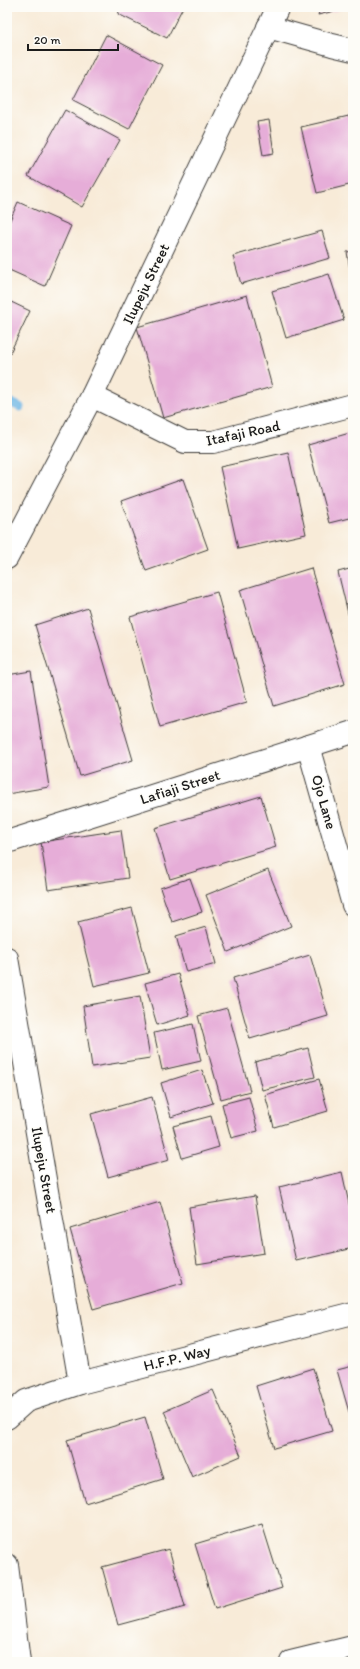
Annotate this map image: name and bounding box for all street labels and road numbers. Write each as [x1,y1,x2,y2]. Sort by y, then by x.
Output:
street label: Ilupeju Street [119,240,173,327]
street label: Itafaji Road [204,416,282,450]
street label: Lafiaji Street [138,765,223,808]
street label: Ojo Lane [308,773,340,831]
street label: Ilupeju Street [28,1125,61,1215]
street label: H.F.P. Way [142,1341,212,1375]

